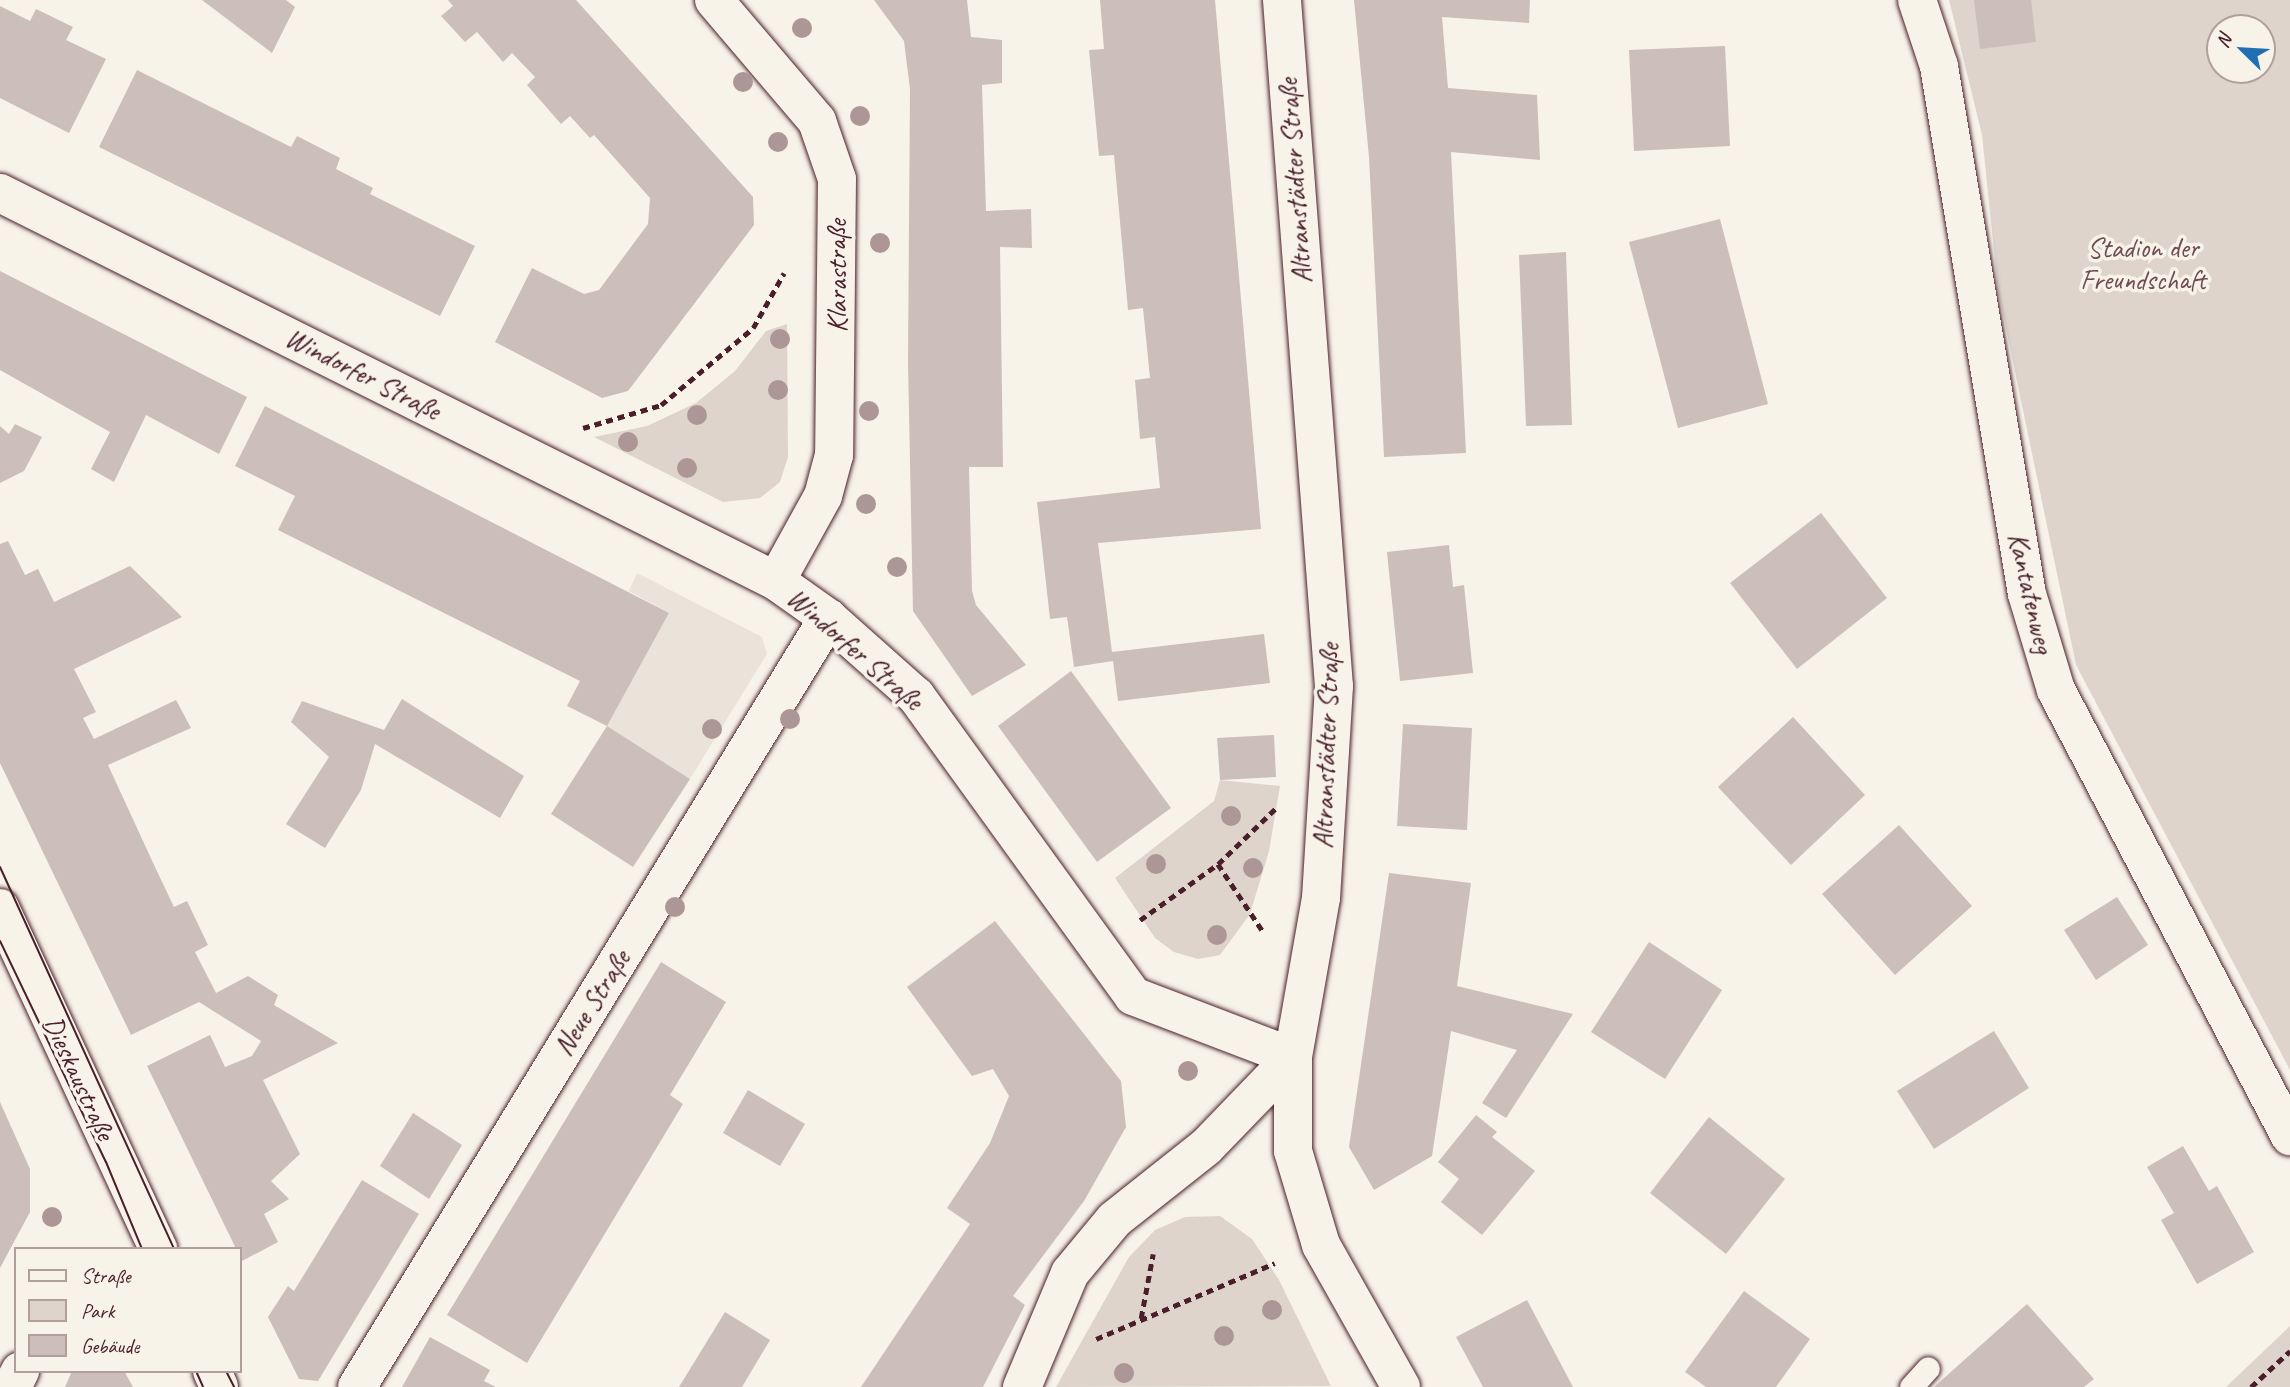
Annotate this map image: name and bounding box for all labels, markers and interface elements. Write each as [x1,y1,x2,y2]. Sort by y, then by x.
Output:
north arrow [2206,14,2276,84]
text: N [2210,31,2237,52]
street label: Altranstädter Straße [1271,77,1319,285]
street label: Klarastraße [820,219,854,333]
park label: Stadion der Freundschaft [2080,231,2206,297]
street label: Windorfer Straße [280,320,446,428]
street label: Kantatenweg [2001,529,2061,657]
street label: Windorfer Straße [780,581,930,717]
street label: Altranstädter Straße [1306,642,1346,850]
street label: Neue Straße [546,944,638,1062]
street label: Dieskaustraße [36,1011,122,1145]
legend [14,1247,242,1373]
text: Straße [81,1263,131,1289]
text: Park [81,1298,114,1324]
text: Gebäude [81,1333,139,1359]

